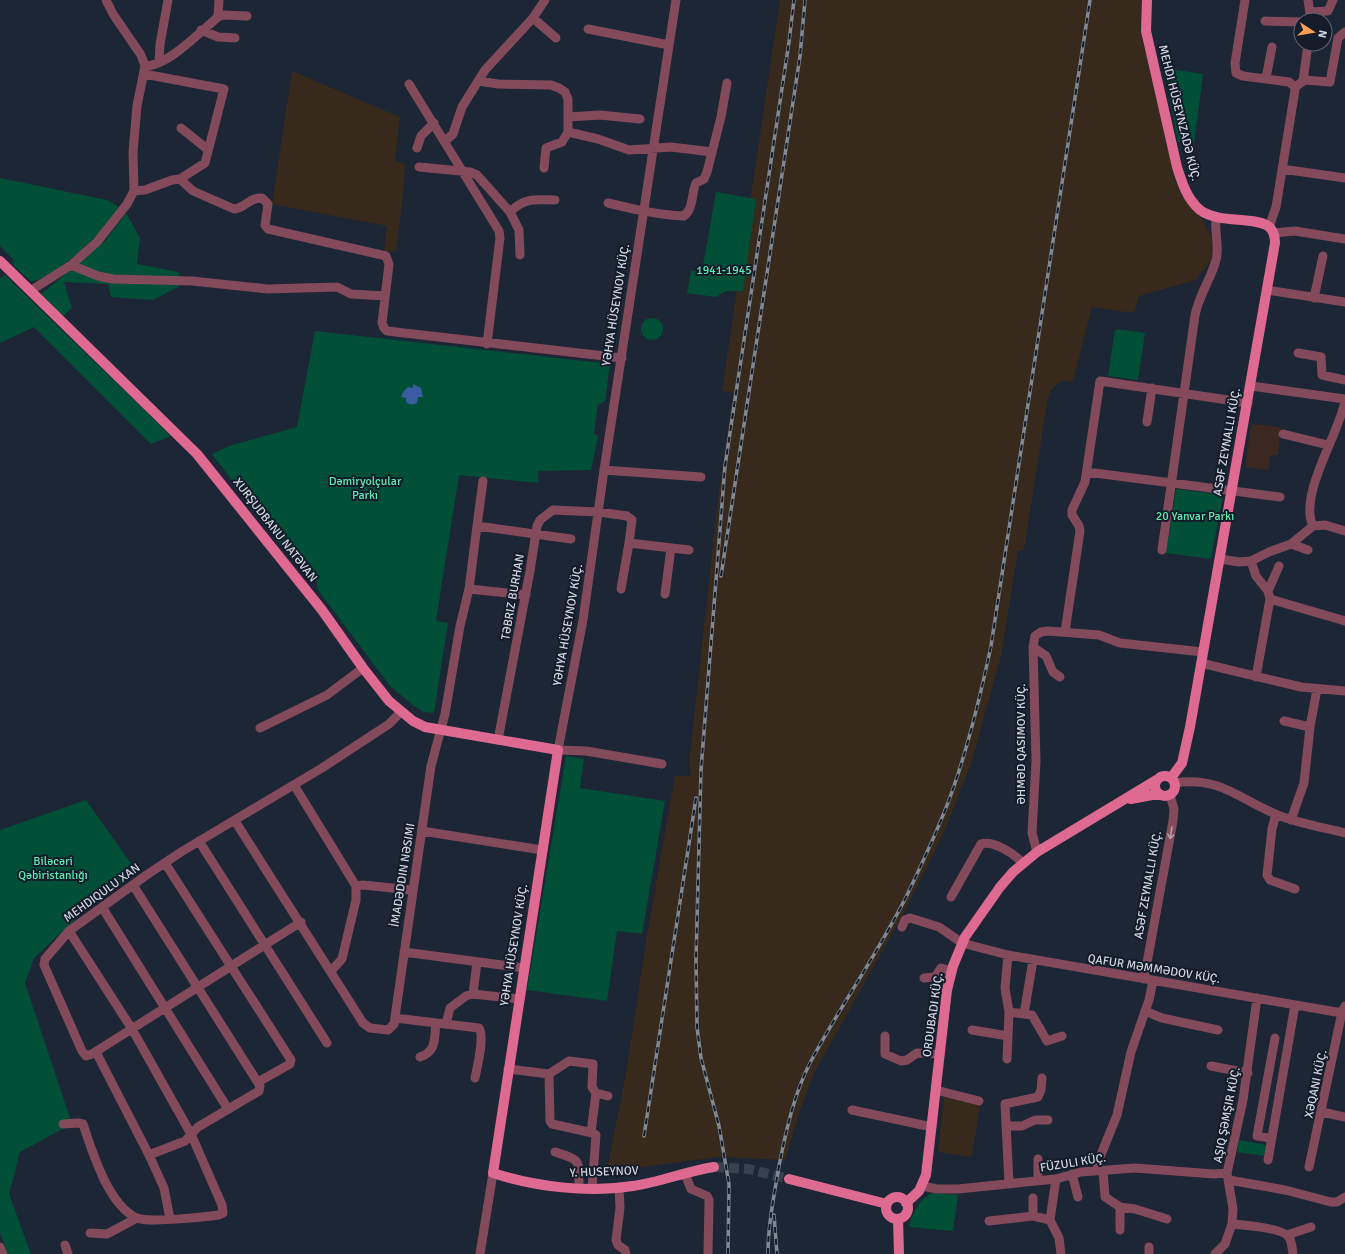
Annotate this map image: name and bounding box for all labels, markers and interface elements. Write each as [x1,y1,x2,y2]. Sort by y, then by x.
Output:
north arrow [1293,12,1333,52]
text: N [1315,29,1329,39]
street label: MEHDI HÜSEYNZADƏ KÜÇ. [1155,43,1203,183]
street label: YƏHYA HÜSEYNOV KÜÇ. [599,243,633,367]
park label: 1941-1945 [696,263,752,278]
street label: ASƏF ZEYNALLI KÜÇ. [1210,387,1244,497]
park label: Dəmiryolçular Parkı [329,474,402,503]
street label: XURŞUDBANU NATƏVAN [230,475,320,585]
park label: 20 Yanvar Parkı [1156,509,1234,524]
street label: TƏBRIZ BURHAN [498,553,528,641]
street label: YƏHYA HÜSEYNOV KÜÇ. [550,563,586,687]
street label: ƏHMƏD QASIMOV KÜÇ. [1014,683,1029,805]
street label: İMADƏDDIN NƏSIMI [387,822,419,928]
one-way arrow [1167,826,1175,839]
street label: ASƏF ZEYNALLI KÜÇ. [1131,830,1165,940]
park label: Biləcəri Qəbiristanlığı [18,854,88,883]
street label: MEHDIQULU XAN [61,860,143,926]
street label: YƏHYA HÜSEYNOV KÜÇ. [497,883,531,1007]
street label: QAFUR MƏMMƏDOV KÜÇ. [1087,951,1221,987]
street label: ORDUBADI KÜÇ. [920,972,946,1058]
street label: XƏQANI KÜÇ. [1301,1049,1331,1119]
street label: AŞIQ ŞƏMŞIR KÜÇ. [1210,1066,1244,1164]
street label: FÜZULI KÜÇ. [1039,1150,1107,1176]
street label: Y. HUSEYNOV [569,1163,639,1181]

